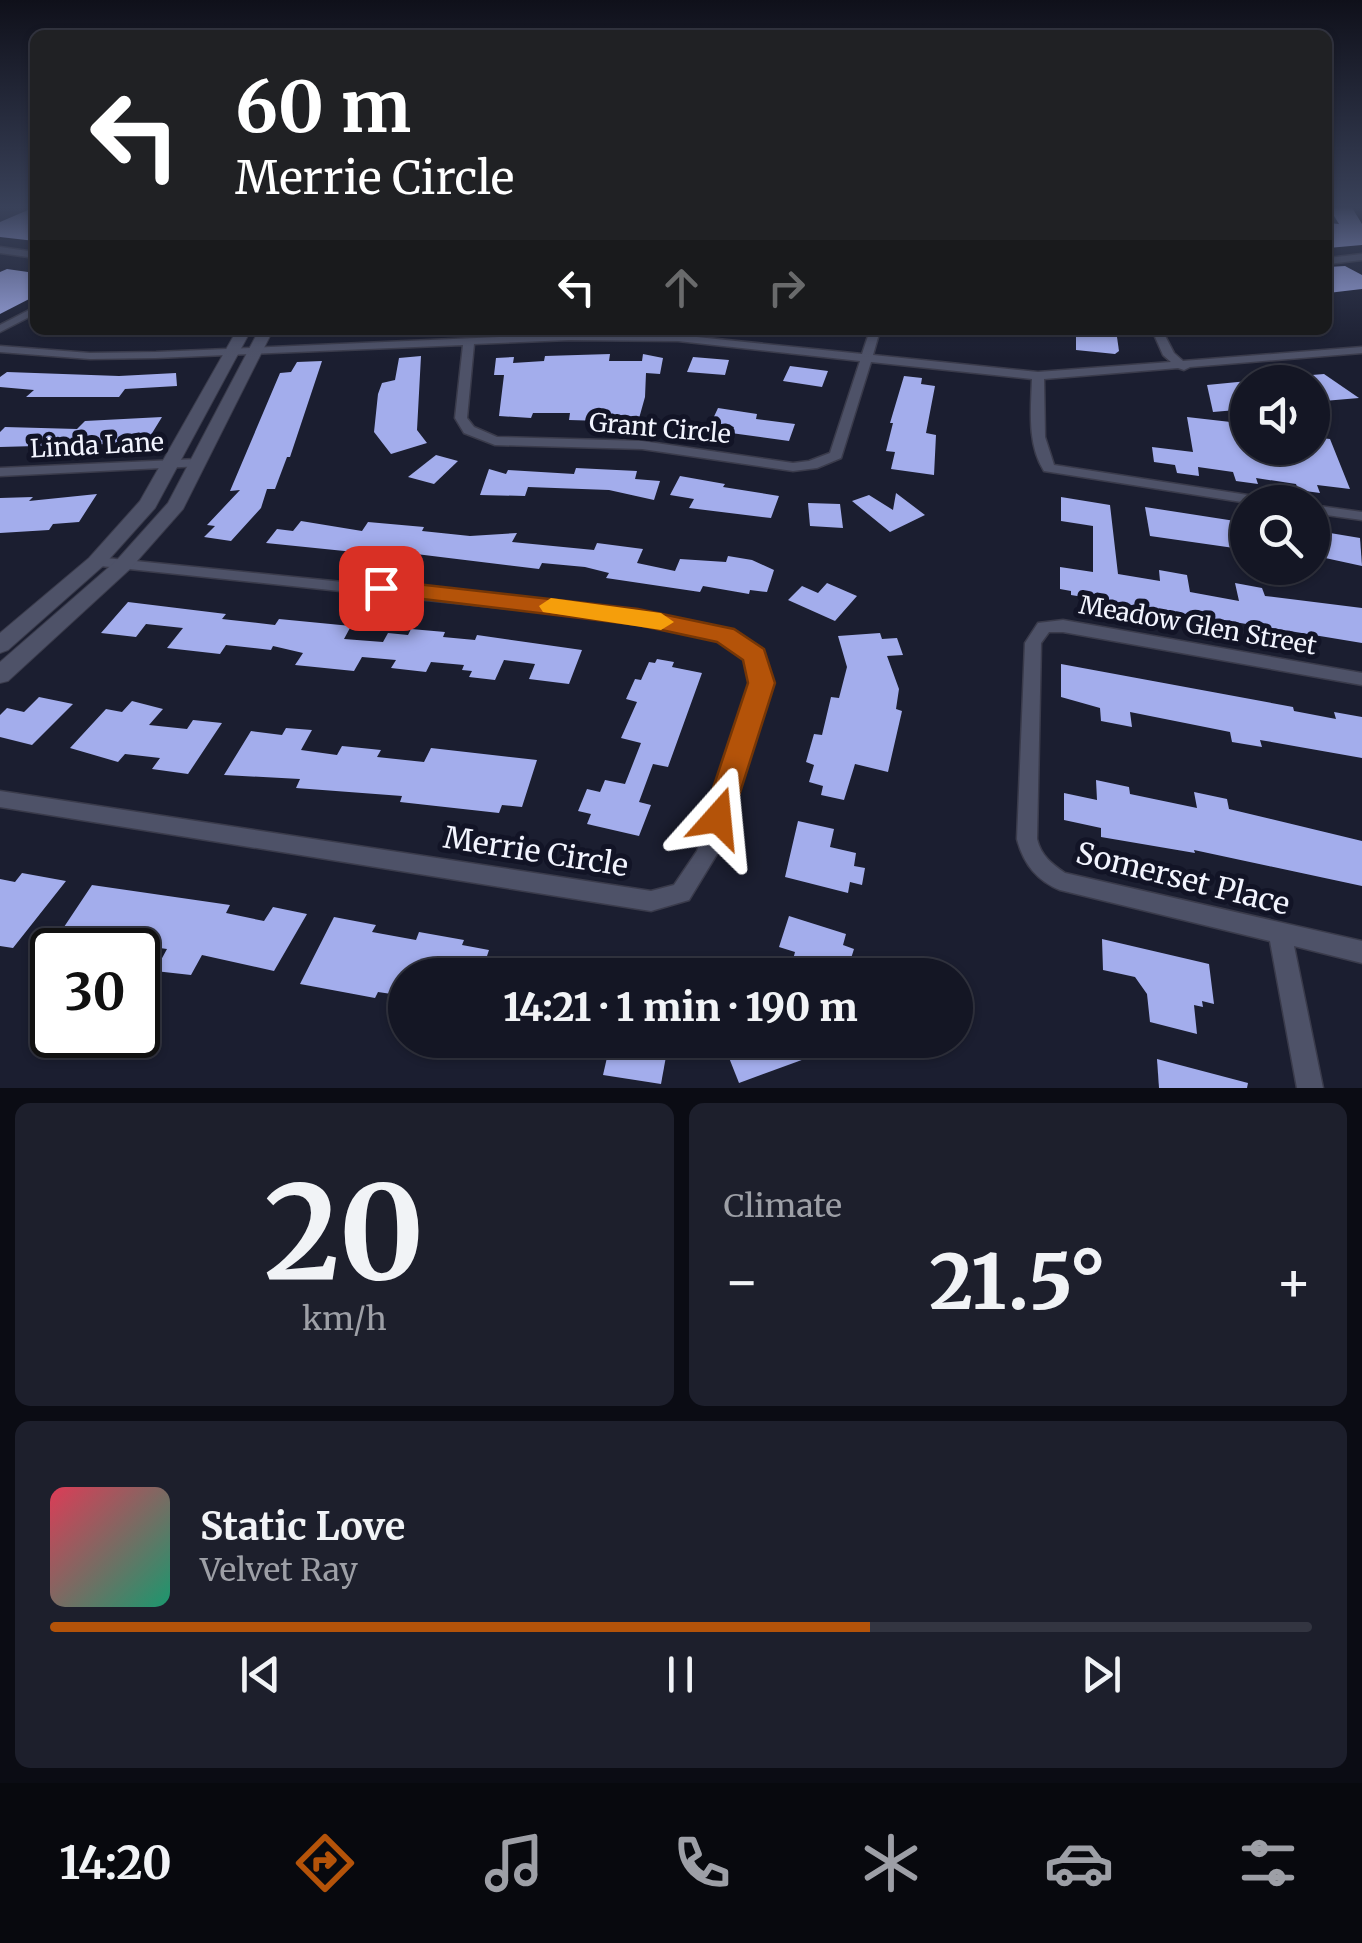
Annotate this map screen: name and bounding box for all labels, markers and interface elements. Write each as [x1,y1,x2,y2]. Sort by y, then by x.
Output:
text: 60 m [235,63,411,151]
icon: left [70,70,200,200]
text: Merrie Circle [235,150,514,206]
icon: left [549,260,604,315]
icon: ahead [654,260,709,315]
icon: right [759,260,814,315]
map controls [1230,365,1330,585]
button: sound [1230,365,1330,465]
street label: Grant Circle [588,406,732,450]
street label: Linda Lane [29,426,165,464]
button: search [1230,485,1330,585]
pin [339,546,424,631]
icon: arrive [354,561,409,616]
street label: Meadow Glen Street [1077,588,1320,662]
position arrow [666,766,770,870]
street label: Merrie Circle [441,818,631,884]
street label: Somerset Place [1072,833,1294,923]
speed limit sign: 30 [30,928,160,1058]
text: 14:21 · 1 min · 190 m [503,984,858,1031]
text: 20 [264,1152,425,1315]
text: Climate [724,1186,842,1226]
text: 21.5° [929,1235,1106,1329]
text: − [724,1247,760,1316]
text: + [1275,1247,1312,1316]
text: km/h [302,1299,387,1339]
text: Static Love [200,1503,405,1550]
text: Velvet Ray [200,1550,358,1590]
icon: previous [233,1647,288,1702]
icon: pause [653,1647,708,1702]
icon: next [1074,1647,1129,1702]
icon: directions [290,1828,360,1898]
icon: music [479,1828,549,1898]
icon: phone [667,1828,737,1898]
icon: climate [856,1828,926,1898]
icon: car [1044,1828,1114,1898]
icon: filters [1233,1828,1303,1898]
text: 14:20 [59,1835,172,1891]

